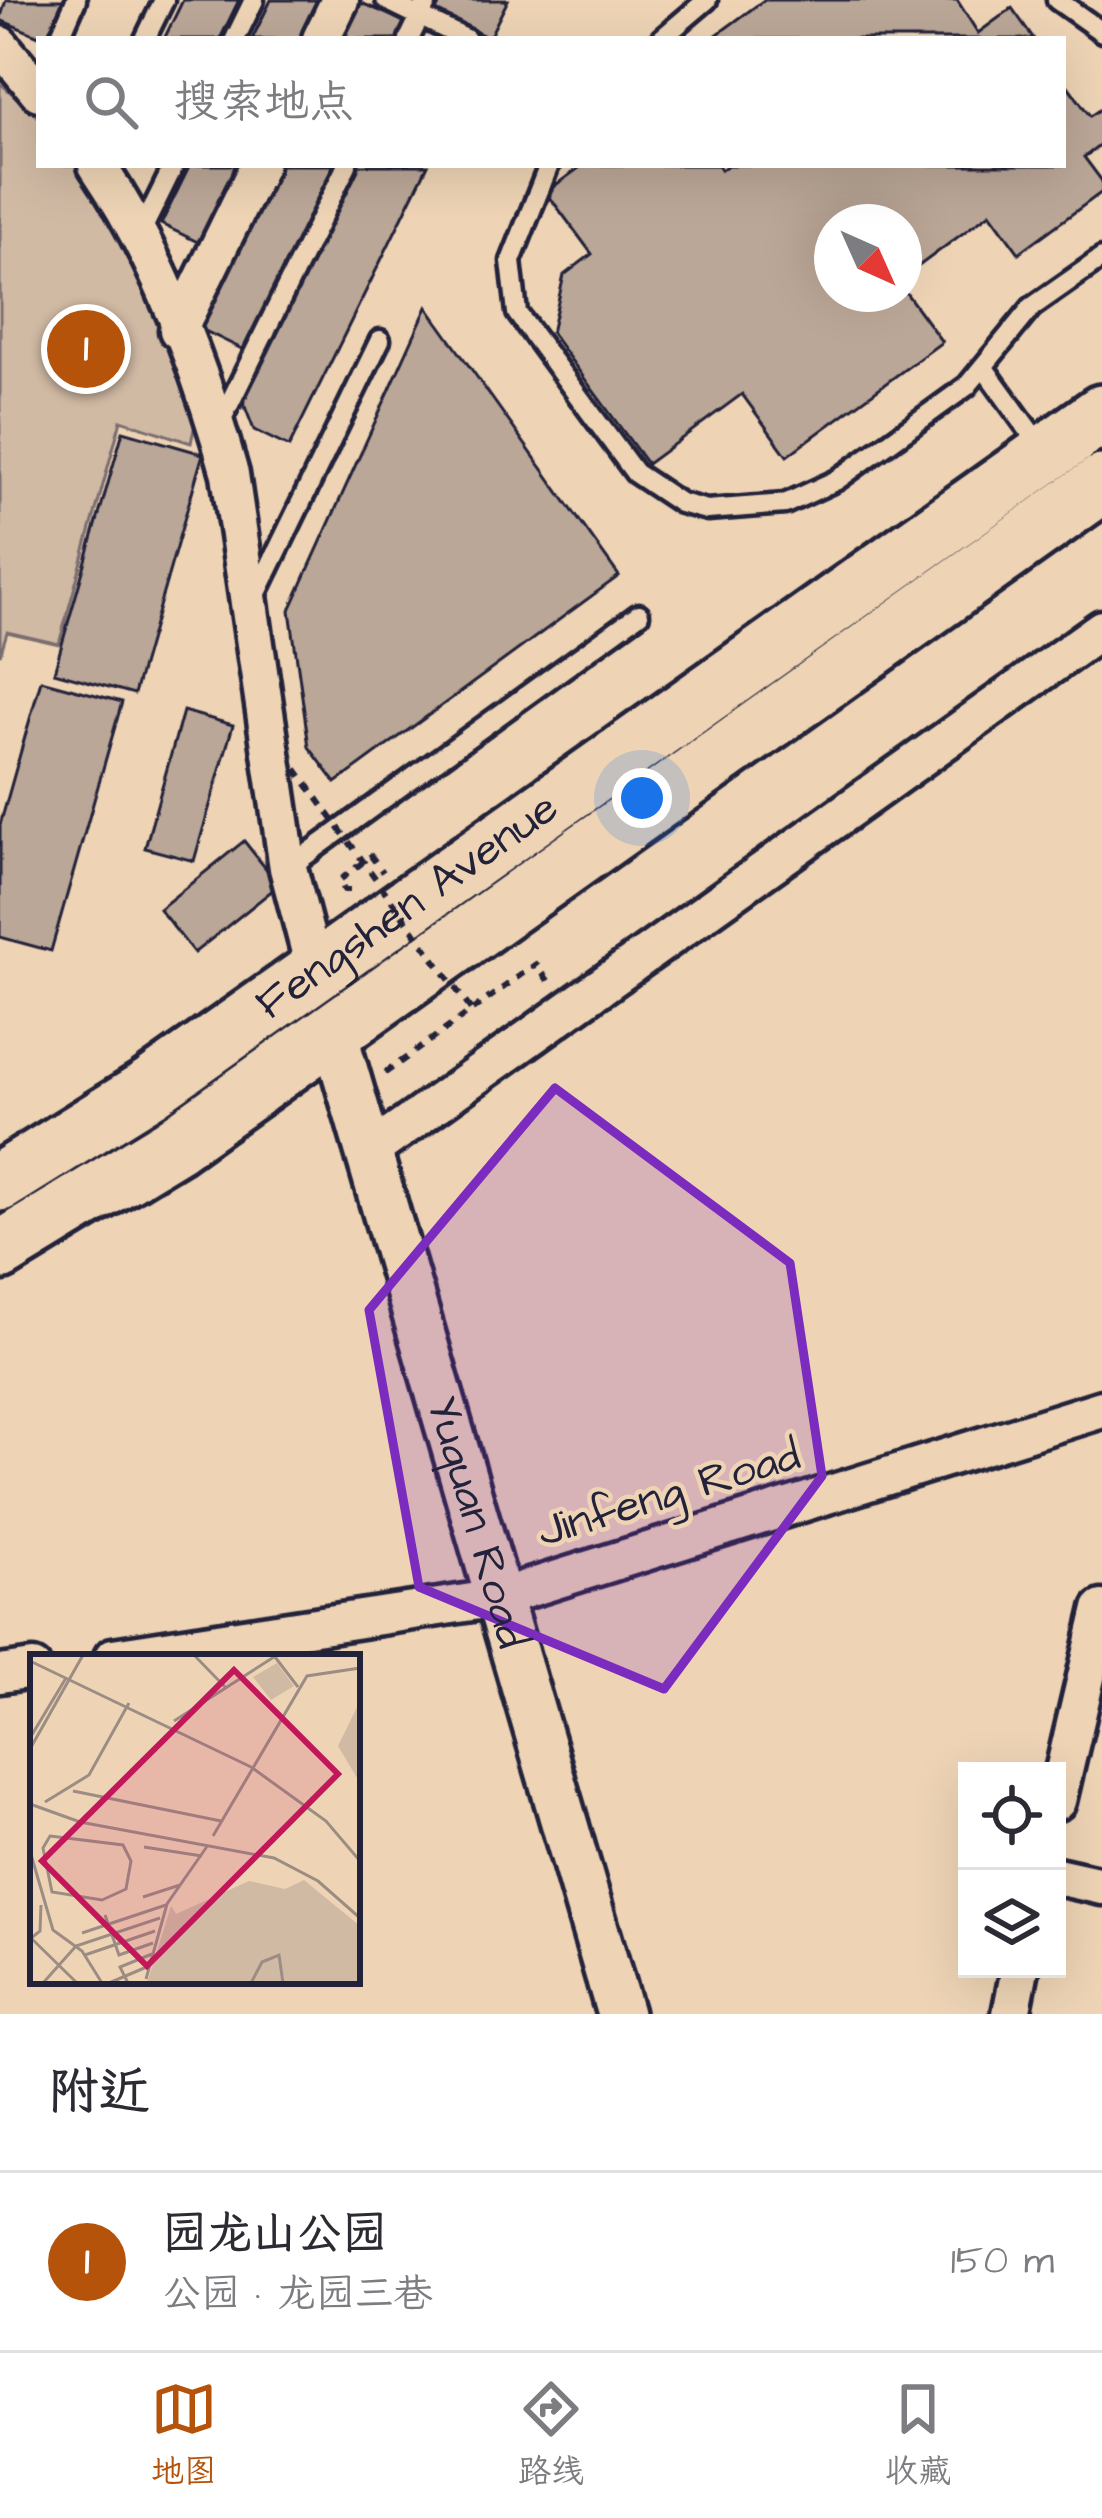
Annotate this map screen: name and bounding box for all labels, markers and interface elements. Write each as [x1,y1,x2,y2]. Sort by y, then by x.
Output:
search box [36,36,1066,168]
icon: search [78,69,144,135]
text: 搜索地点 [174,72,354,134]
north arrow [814,204,922,312]
pin: 1 [47,304,125,394]
your location [612,768,672,828]
street label: Fengshen Avenue [244,778,571,1035]
street label: Yuquan Road [411,1389,543,1656]
street label: Jinfeng Road [530,1425,808,1563]
inset map [30,1654,360,1984]
map controls [958,1762,1066,1978]
button: locate [958,1762,1066,1870]
button: layers [958,1870,1066,1978]
text: 附近 [48,2058,150,2129]
text: 园龙山公园 [162,2204,387,2266]
text: 1 [85,2235,90,2289]
text: 150 m [951,2235,1054,2289]
text: 公园 · 龙园三巷 [162,2268,433,2322]
tab: 地图 [151,2376,217,2495]
tab: 路线 [518,2376,584,2495]
tab: 收藏 [885,2376,951,2495]

